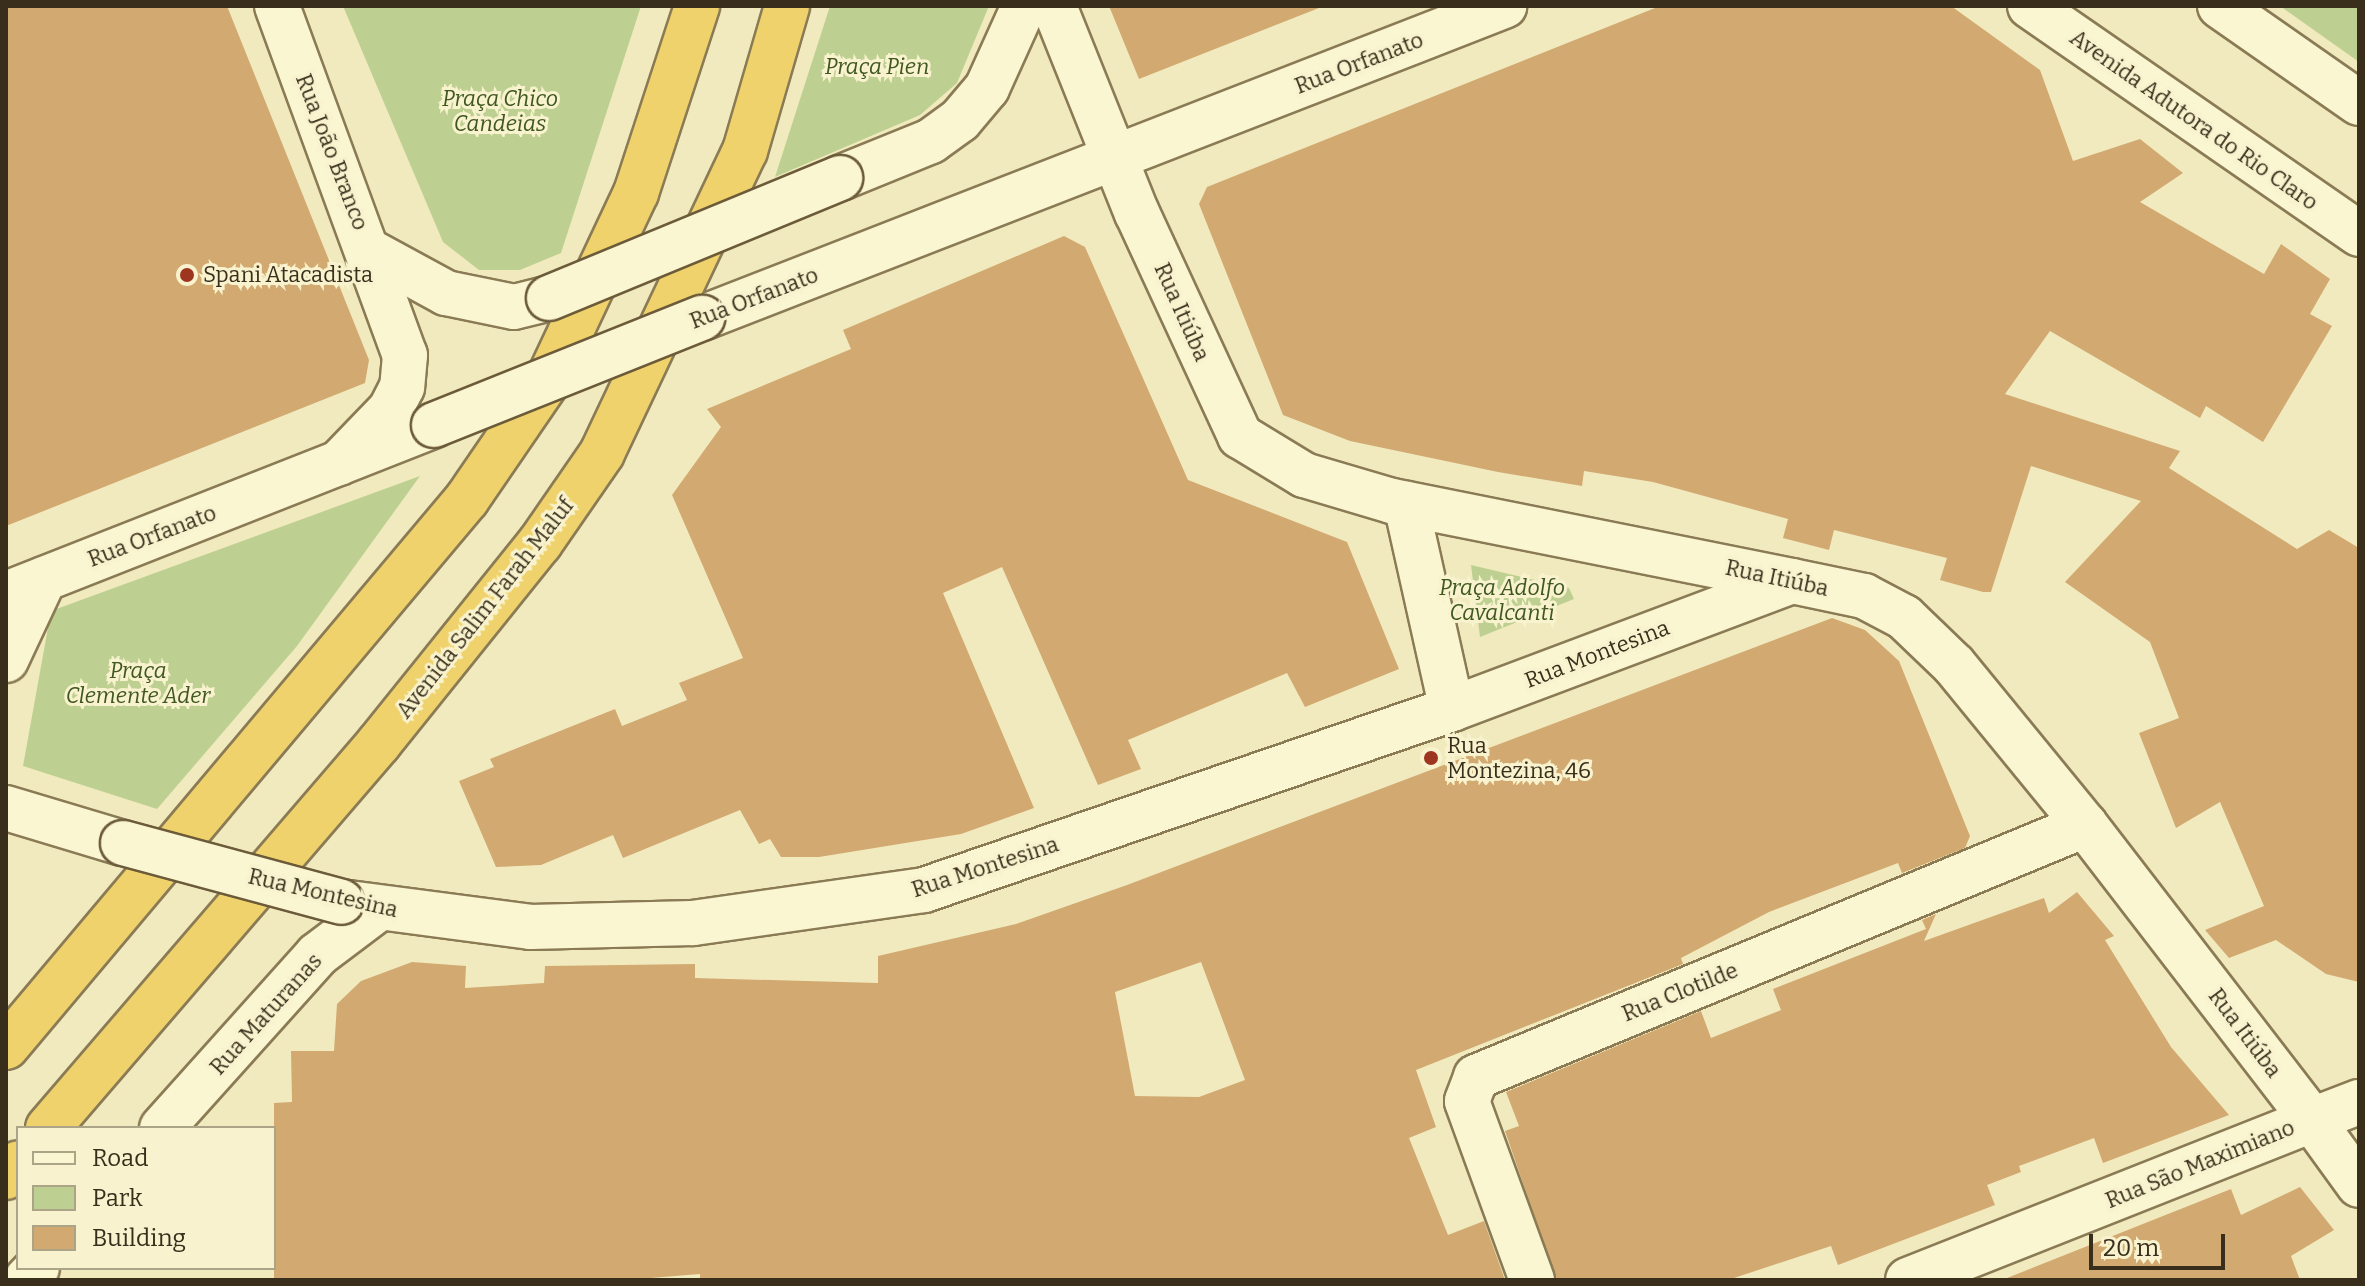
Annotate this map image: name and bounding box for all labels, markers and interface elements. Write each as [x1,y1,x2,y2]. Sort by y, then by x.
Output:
street label: Avenida Adutora do Rio Claro [2065,24,2323,216]
street label: Rua Orfanato [1291,26,1427,100]
park label: Praça Pien [825,54,929,80]
street label: Rua João Branco [290,70,374,234]
park label: Praça Chico Candeias [442,85,558,136]
street label: Rua Itiúba [1149,259,1215,365]
street label: Rua Orfanato [686,261,822,335]
place label: Spani Atacadista [203,262,373,288]
marker: Spani Atacadista [178,266,196,284]
street label: Avenida Salim Farah Maluf [391,493,579,723]
street label: Rua Orfanato [84,499,220,573]
street label: Rua Itiúba [1723,554,1831,602]
park label: Praça Adolfo Cavalcanti [1439,574,1565,626]
street label: Rua Montesina [1521,614,1673,694]
park label: Praça Clemente Ader [66,657,210,708]
place label: Rua Montezina, 46 [1447,732,1591,784]
marker: Rua Montezina, 46 [1422,749,1440,767]
street label: Rua Montesina [908,831,1062,903]
street label: Rua Montesina [246,863,400,923]
street label: Rua Maturanas [204,948,328,1080]
street label: Rua Clotilde [1618,957,1742,1027]
street label: Rua Itiúba [2203,983,2287,1083]
street label: Rua São Maximiano [2102,1114,2298,1214]
legend [16,1126,276,1270]
text: Road [92,1144,148,1172]
text: Park [92,1184,143,1212]
scale bar [2093,1218,2229,1268]
text: Building [92,1224,186,1252]
text: 20 m [2103,1234,2159,1262]

